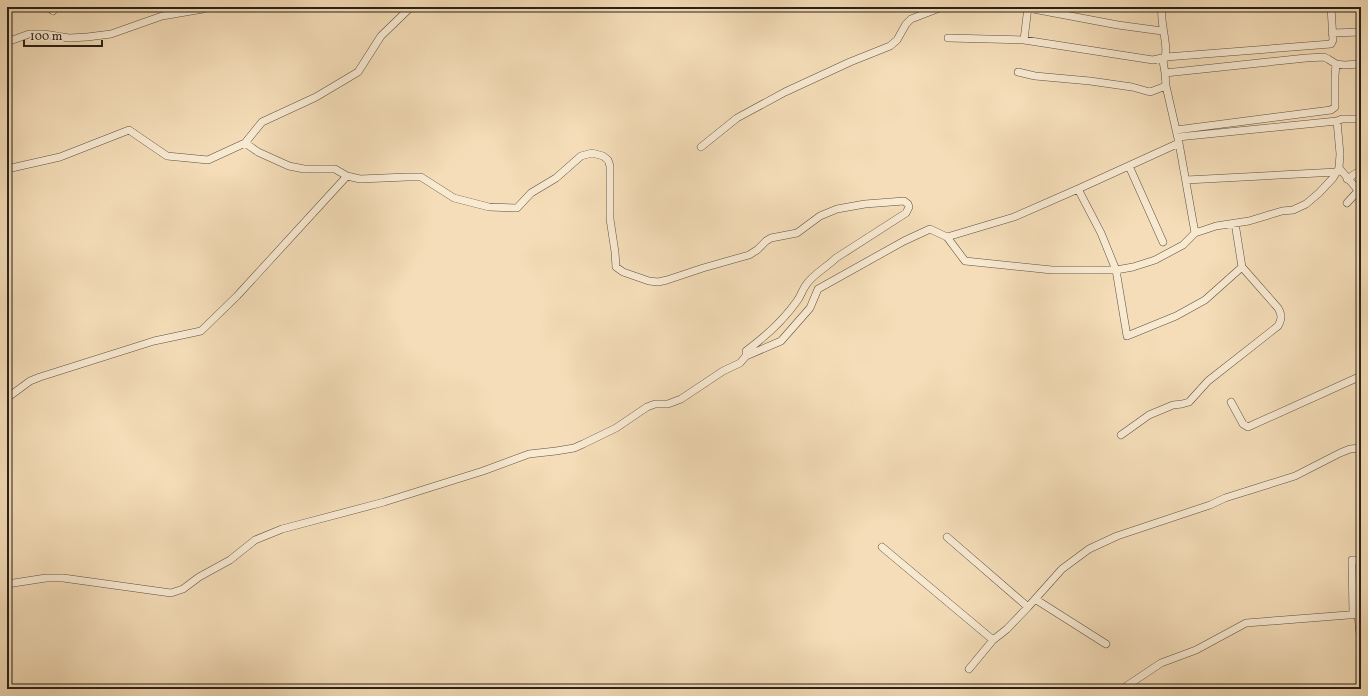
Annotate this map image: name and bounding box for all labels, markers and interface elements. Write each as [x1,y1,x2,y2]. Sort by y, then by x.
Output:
scale bar [24,22,102,48]
text: 100 m [30,29,63,45]

